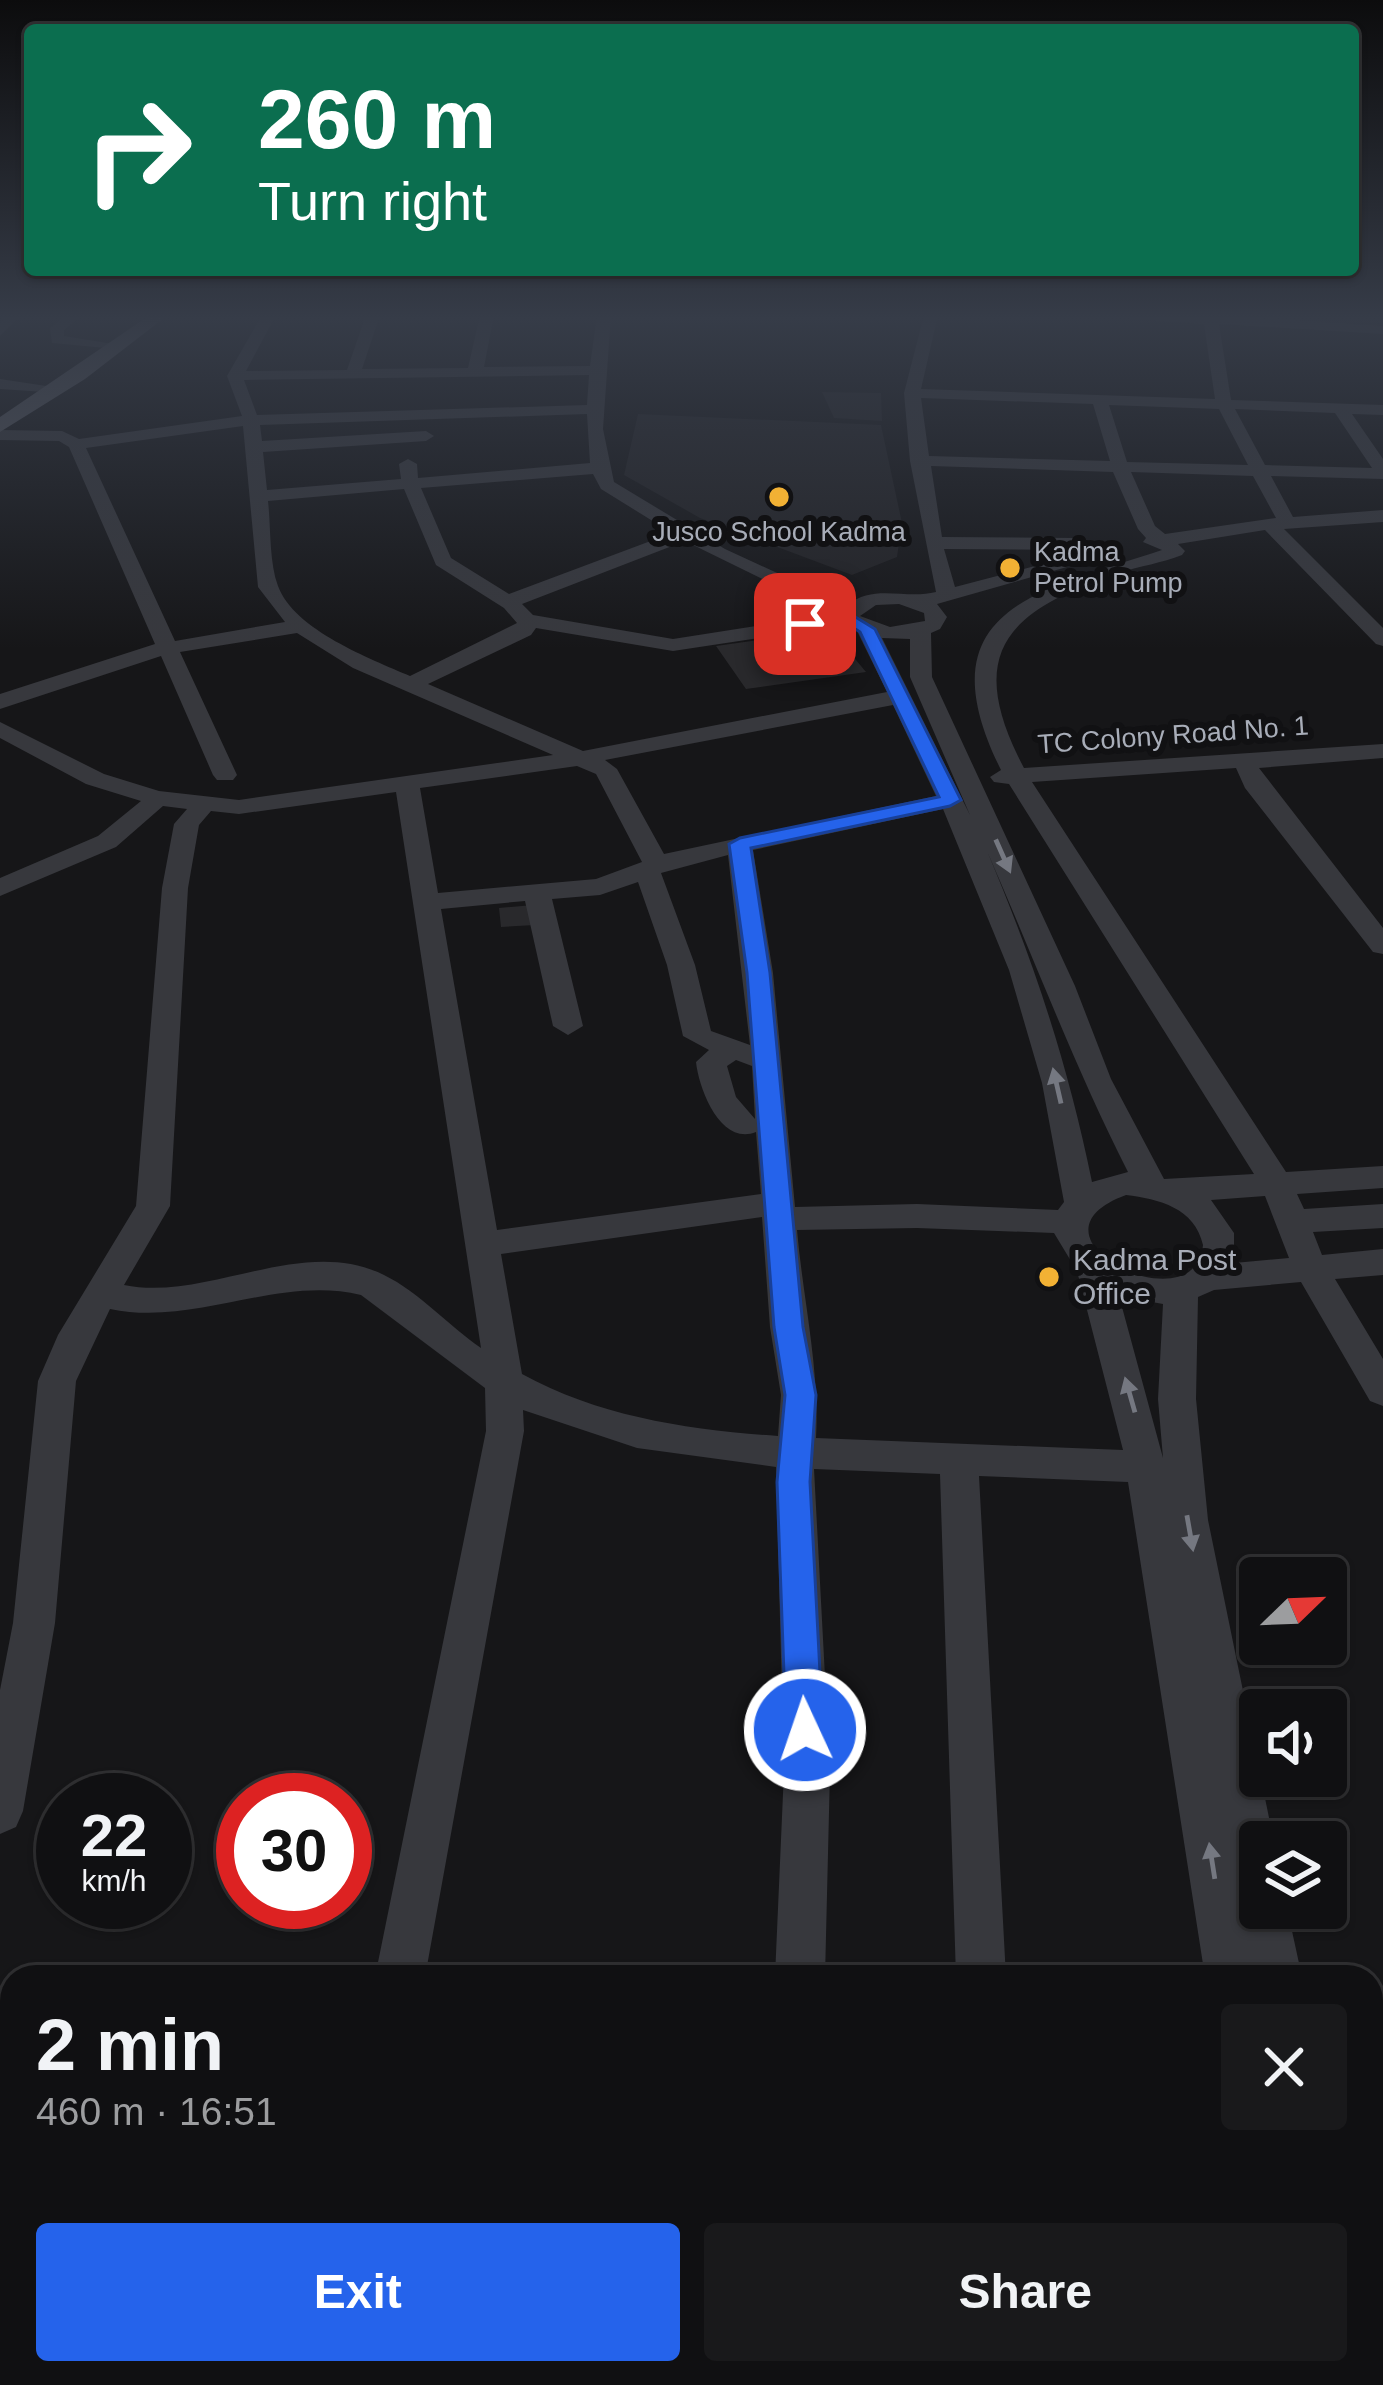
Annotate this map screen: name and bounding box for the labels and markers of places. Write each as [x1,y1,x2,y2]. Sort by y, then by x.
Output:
marker: Jusco School Kadma [766,484,792,510]
place label: Jusco School Kadma [652,517,907,547]
place label: Kadma Petrol Pump [1034,537,1183,598]
marker: Kadma Petrol Pump [997,555,1023,581]
pin [754,573,856,675]
place label: Kadma Post Office [1073,1243,1237,1310]
marker: Kadma Post Office [1036,1264,1062,1290]

